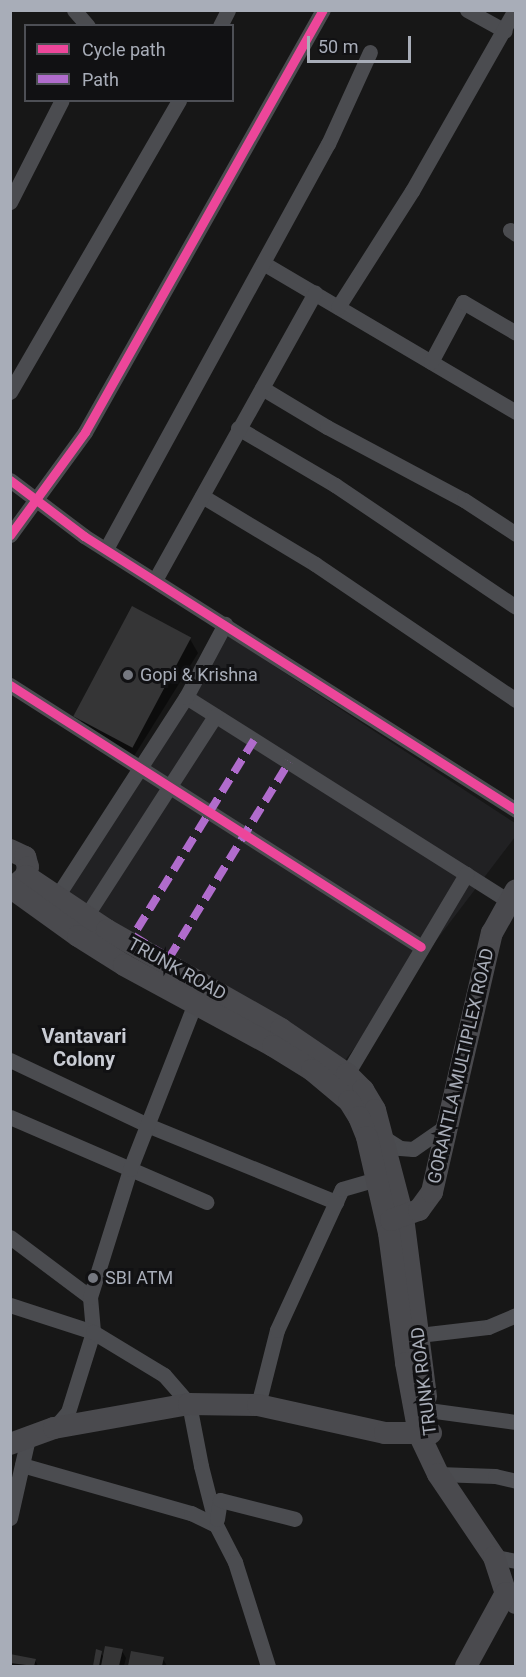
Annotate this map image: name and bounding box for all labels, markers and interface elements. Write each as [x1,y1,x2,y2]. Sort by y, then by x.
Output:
legend [24,24,234,102]
scale bar [310,24,414,62]
text: 50 m [318,36,358,57]
text: Cycle path [82,39,166,60]
text: Path [82,69,119,90]
place label: Gopi & Krishna [140,664,258,686]
marker: Gopi & Krishna [121,668,135,682]
street label: TRUNK ROAD [124,933,230,1005]
street label: GORANTLA MULTIPLEX ROAD [423,946,499,1186]
district label: Vantavari Colony [41,1025,127,1072]
place label: SBI ATM [105,1267,173,1289]
marker: SBI ATM [86,1271,100,1285]
street label: TRUNK ROAD [407,1326,441,1436]

